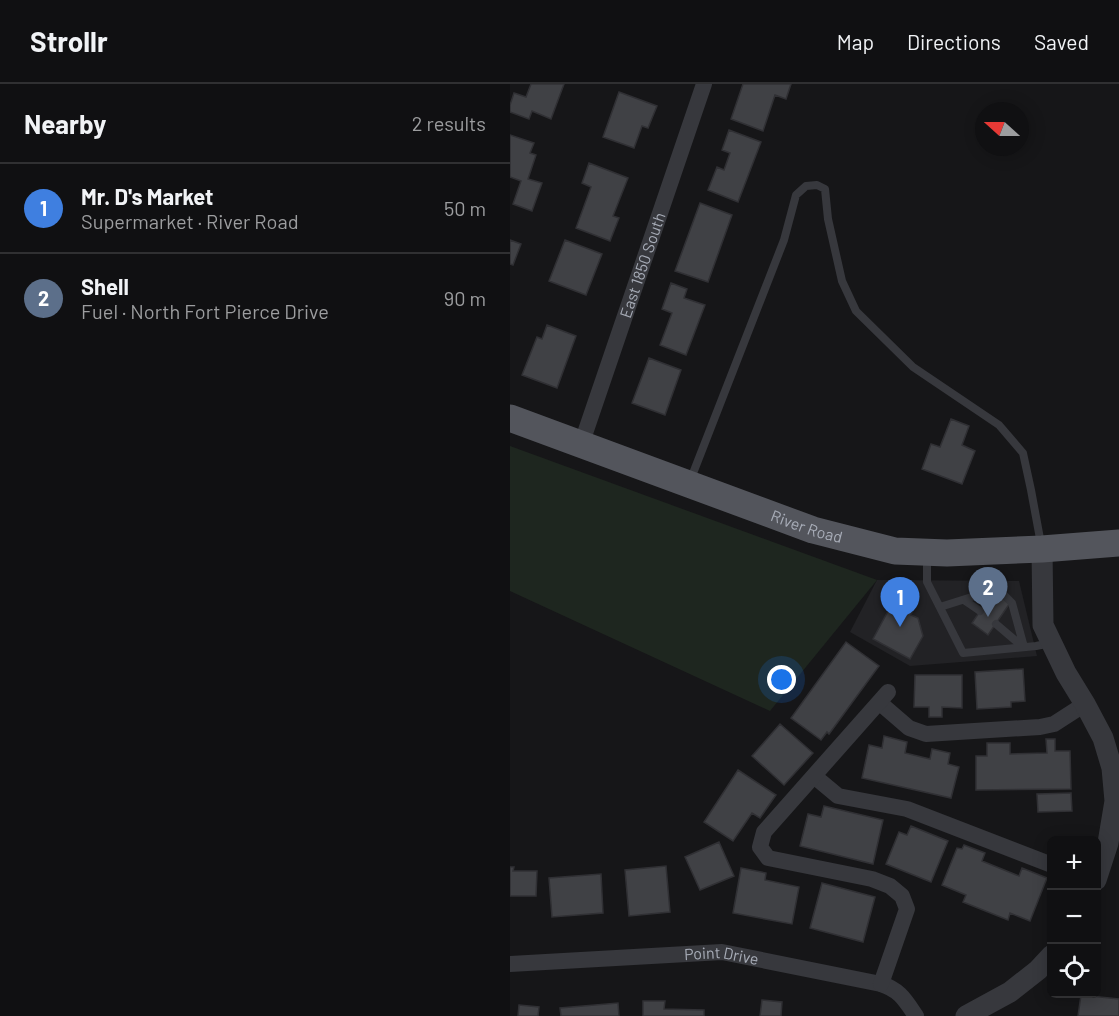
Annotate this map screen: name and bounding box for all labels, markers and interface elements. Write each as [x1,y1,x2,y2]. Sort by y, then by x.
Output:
text: Strollr [30,24,108,58]
text: Map [837,29,874,54]
text: Directions [907,29,1001,54]
text: Saved [1034,29,1089,54]
north arrow [975,102,1029,156]
text: Nearby [24,108,106,139]
text: 2 results [412,111,486,135]
text: Mr. D's Market [81,183,213,209]
text: 1 [40,196,47,220]
text: 50 m [444,196,486,220]
text: Supermarket · River Road [81,209,299,233]
street label: East 1850 South [615,210,669,320]
text: Shell [81,273,129,299]
text: 2 [38,286,49,310]
text: 90 m [444,286,486,310]
text: Fuel · North Fort Pierce Drive [81,299,329,323]
street label: River Road [768,505,845,546]
pin: 2 [968,568,1008,617]
pin: 1 [880,578,920,627]
your location [767,665,796,694]
map controls [1047,836,1101,998]
button: + [1047,836,1101,890]
button: − [1047,890,1101,944]
street label: Point Drive [683,942,761,968]
button: locate [1047,944,1101,998]

